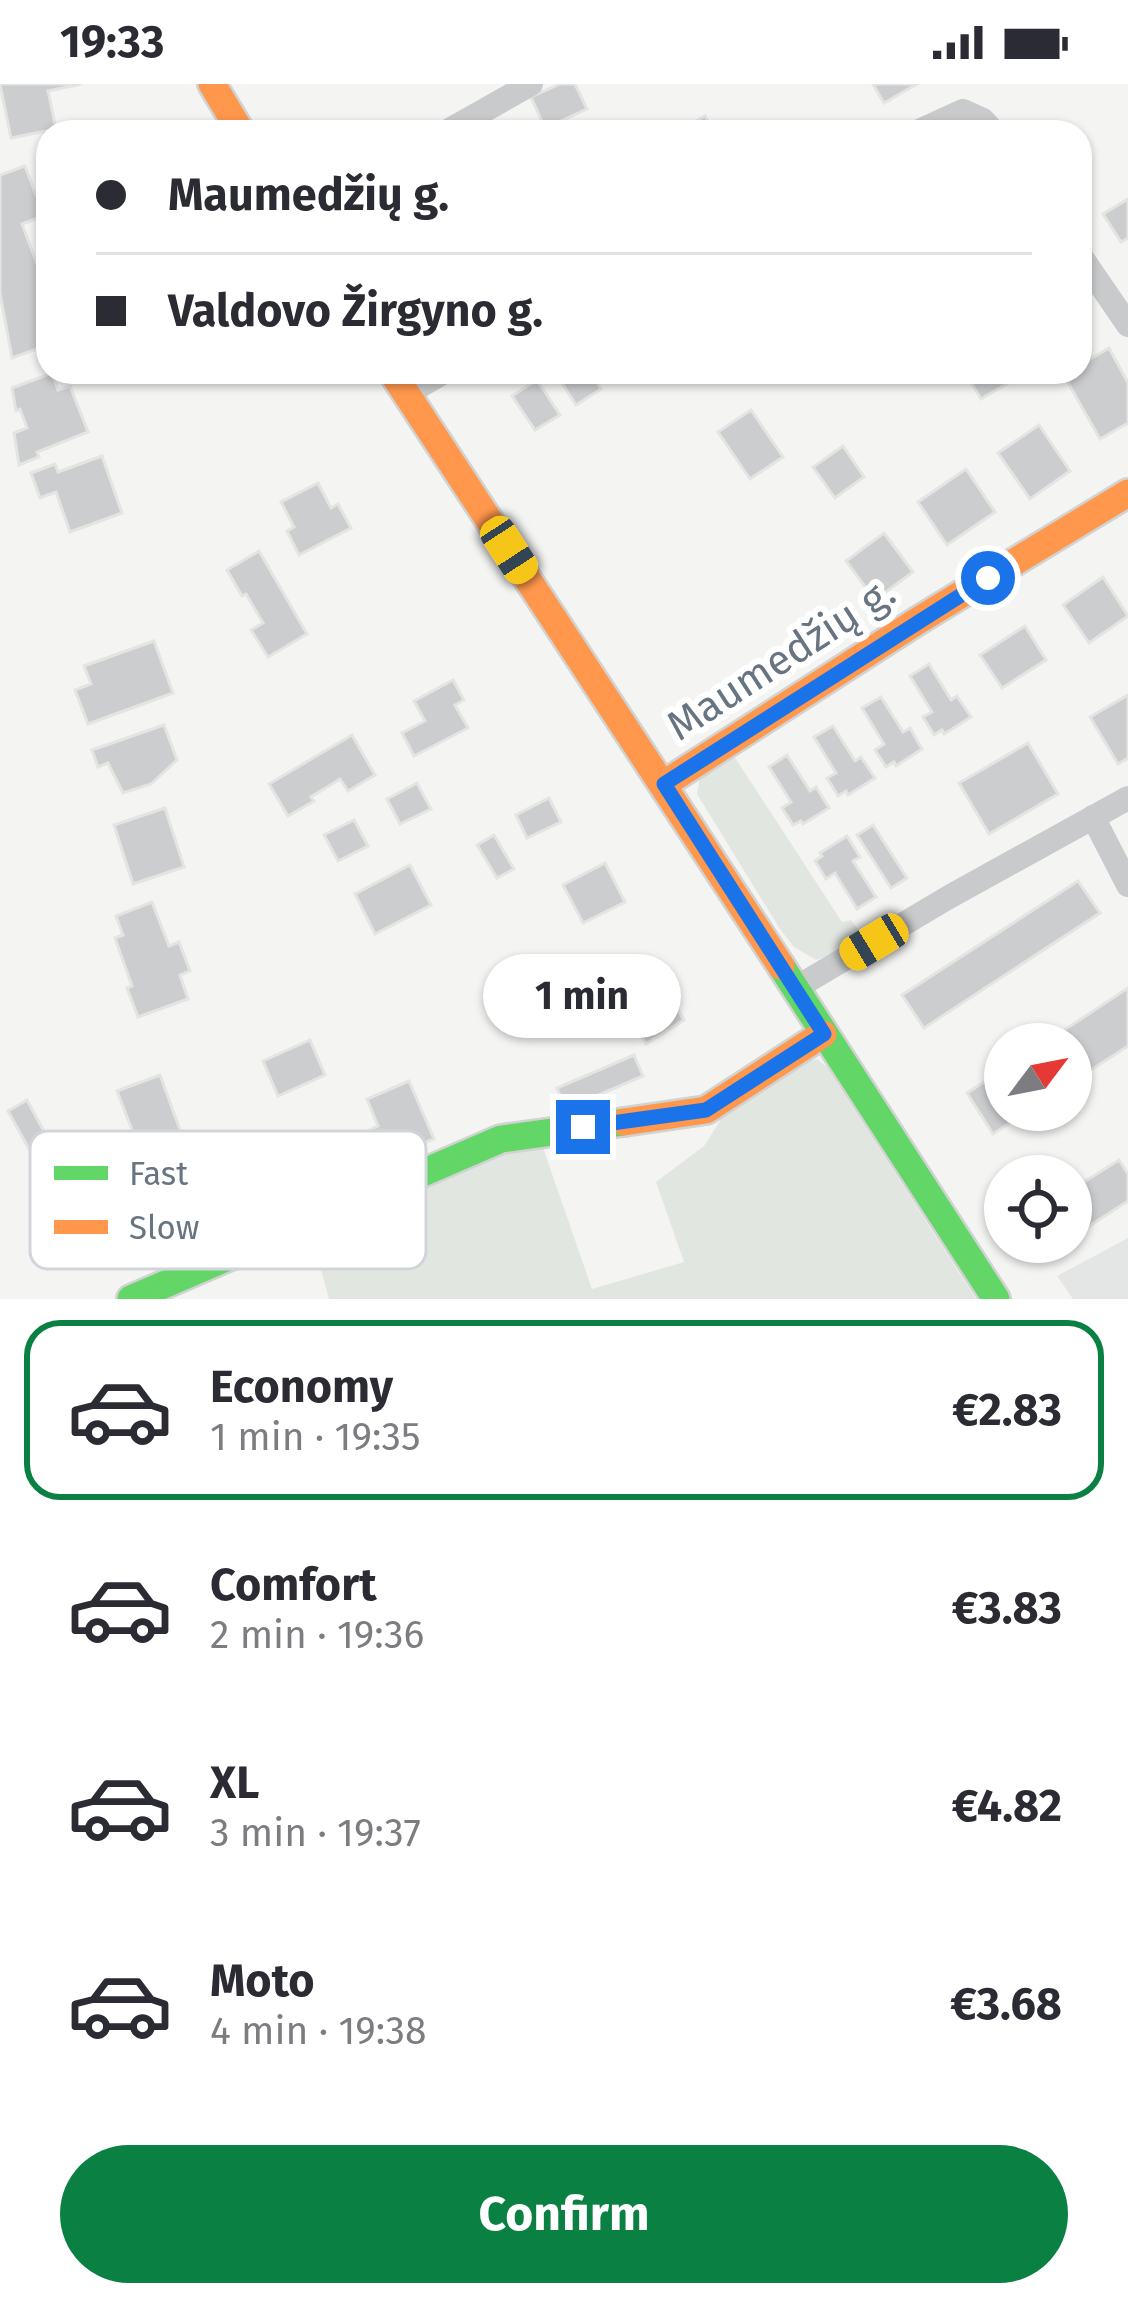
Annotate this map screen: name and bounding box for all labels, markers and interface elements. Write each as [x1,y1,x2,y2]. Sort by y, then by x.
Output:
text: 19:33 [60,15,164,69]
text: Maumedžių g. [168,168,449,222]
text: Valdovo Žirgyno g. [168,284,543,338]
car [474,510,544,590]
route start [961,551,1015,605]
street label: Maumedžių g. [658,567,904,751]
car [834,908,914,976]
callout: 1 min [484,953,682,1037]
text: 1 min [535,973,629,1019]
north arrow [984,1023,1092,1131]
map controls [984,1023,1092,1263]
route end [556,1100,610,1154]
legend [30,1131,426,1269]
text: Fast [129,1154,188,1194]
button: locate [984,1155,1092,1263]
text: Slow [129,1208,199,1248]
icon: car [66,1356,174,1464]
text: Economy [210,1360,393,1414]
text: €2.83 [952,1383,1062,1437]
text: 1 min · 19:35 [210,1414,421,1460]
icon: car [66,1554,174,1662]
text: Comfort [210,1558,377,1612]
text: €3.83 [952,1581,1062,1635]
text: 2 min · 19:36 [210,1612,424,1658]
icon: car [66,1752,174,1860]
text: XL [210,1756,259,1810]
text: €4.82 [952,1779,1062,1833]
text: 3 min · 19:37 [210,1810,421,1856]
icon: car [66,1950,174,2058]
text: Moto [210,1954,315,2008]
text: €3.68 [950,1977,1062,2031]
text: 4 min · 19:38 [210,2008,426,2054]
button: Confirm [60,2145,1068,2283]

